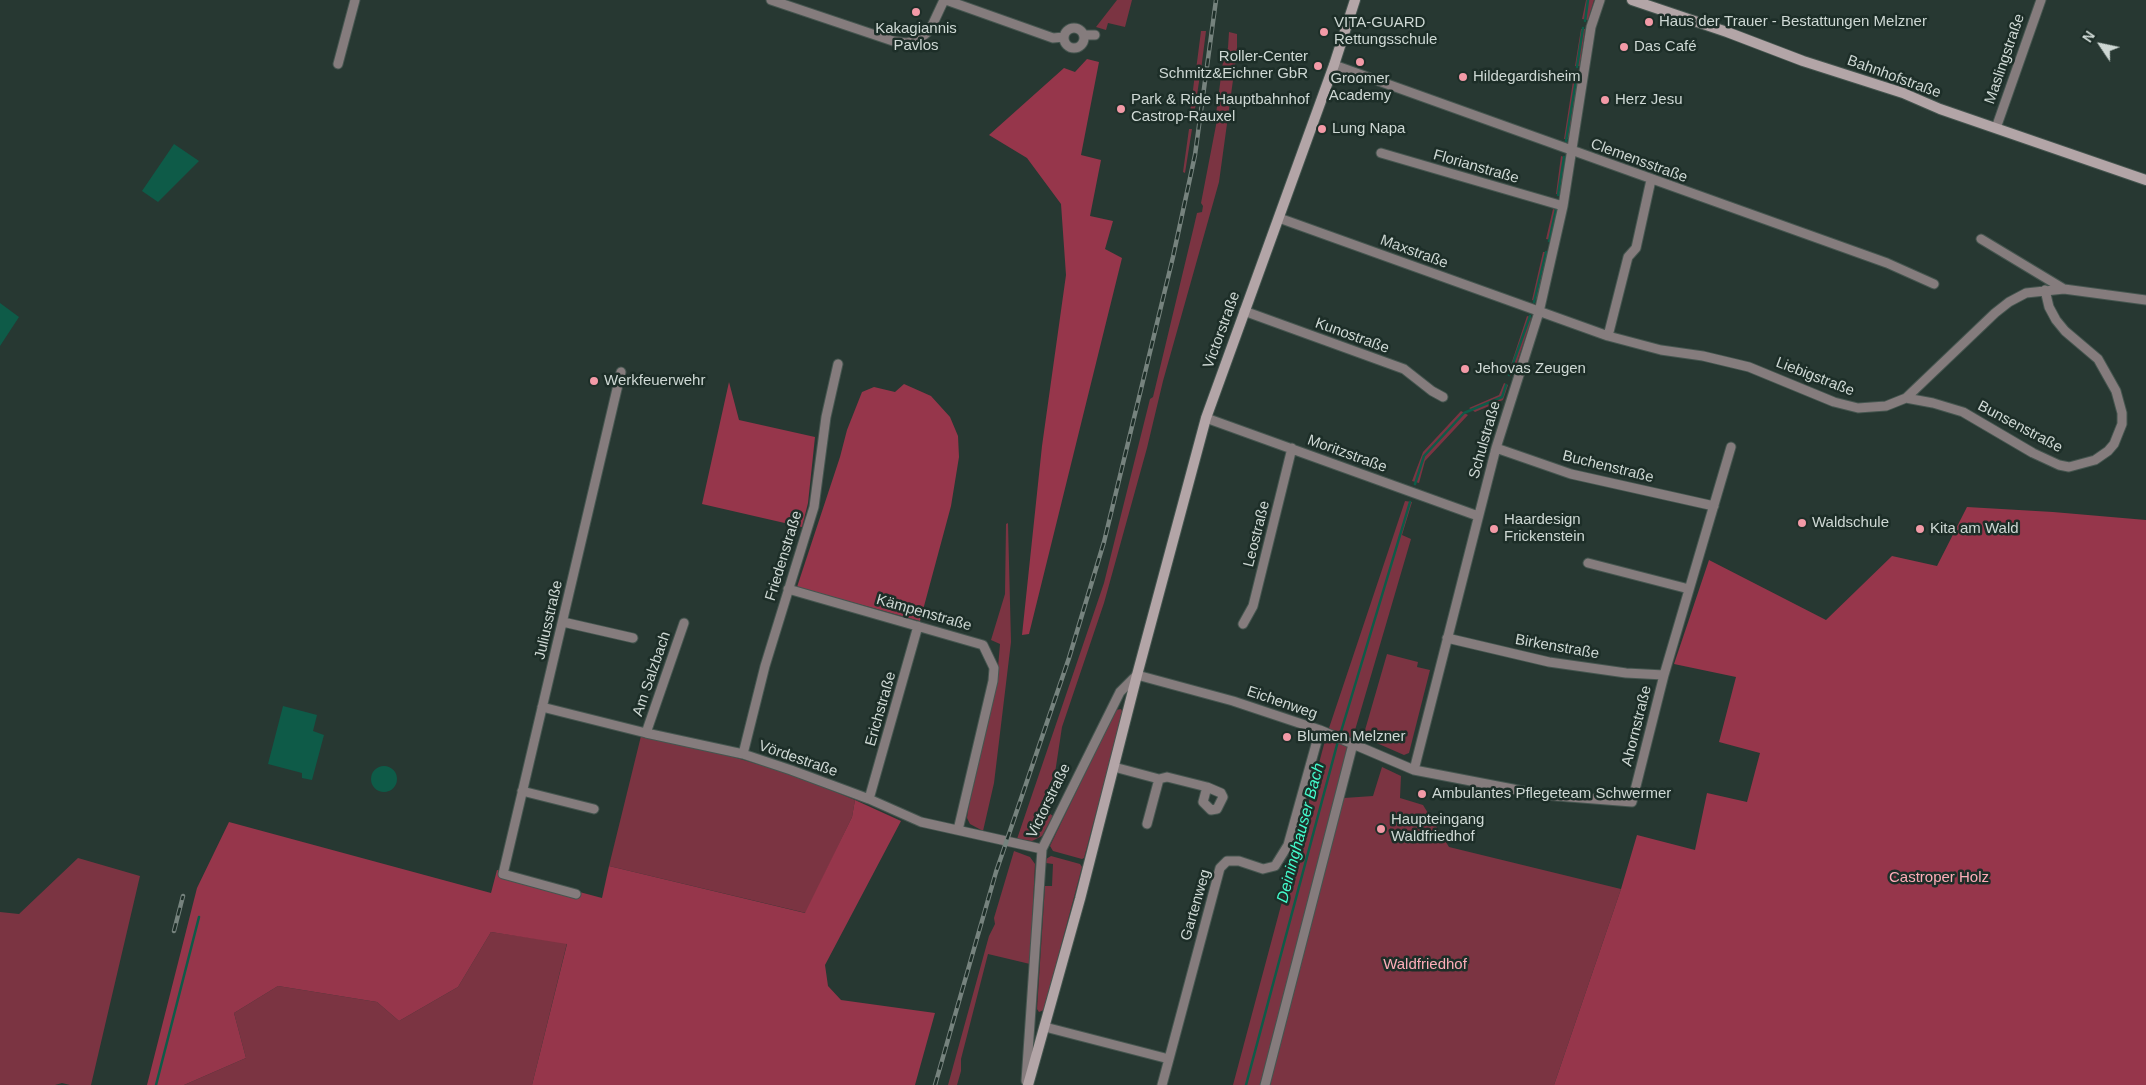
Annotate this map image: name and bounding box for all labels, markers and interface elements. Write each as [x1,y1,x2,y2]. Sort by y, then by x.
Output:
marker: Kakagiannis Pavlos [910,6,922,18]
street label: Maslingstraße [1981,12,2029,106]
place label: Haus der Trauer - Bestattungen Melzner [1659,13,1927,31]
place label: VITA-GUARD Rettungsschule [1334,14,1437,49]
marker: Haus der Trauer - Bestattungen Melzner [1643,16,1655,28]
place label: Kakagiannis Pavlos [875,20,957,55]
north arrow [2076,20,2126,70]
marker: VITA-GUARD Rettungsschule [1318,26,1330,38]
text: N [2079,28,2098,45]
place label: Das Café [1634,38,1697,56]
marker: Das Café [1618,41,1630,53]
place label: Roller-Center Schmitz&Eichner GbR [1159,48,1308,83]
street label: Bahnhofstraße [1845,52,1943,102]
marker: Groomer Academy [1354,56,1366,68]
marker: Roller-Center Schmitz&Eichner GbR [1312,60,1324,72]
place label: Hildegardisheim [1473,68,1581,86]
place label: Groomer Academy [1329,70,1391,105]
marker: Hildegardisheim [1457,71,1469,83]
place label: Park & Ride Hauptbahnhof Castrop-Rauxel [1131,91,1309,126]
place label: Herz Jesu [1615,91,1683,109]
marker: Herz Jesu [1599,94,1611,106]
marker: Park & Ride Hauptbahnhof Castrop-Rauxel [1115,103,1127,115]
place label: Lung Napa [1332,120,1405,138]
marker: Lung Napa [1316,123,1328,135]
street label: Clemensstraße [1588,135,1690,187]
street label: Florianstraße [1431,146,1521,188]
street label: Maxstraße [1378,231,1450,273]
street label: Victorstraße [1200,289,1244,371]
street label: Kunostraße [1312,314,1392,358]
street label: Liebigstraße [1773,354,1857,400]
place label: Jehovas Zeugen [1475,360,1586,378]
marker: Jehovas Zeugen [1459,363,1471,375]
place label: Werkfeuerwehr [604,372,705,390]
marker: Werkfeuerwehr [588,375,600,387]
street label: Bunsenstraße [1975,397,2065,457]
street label: Schulstraße [1465,399,1505,481]
street label: Moritzstraße [1305,431,1389,477]
street label: Buchenstraße [1561,447,1655,487]
street label: Leostraße [1240,499,1274,569]
street label: Friedenstraße [762,509,806,603]
place label: Haardesign Frickenstein [1504,511,1585,546]
place label: Waldschule [1812,514,1889,532]
marker: Waldschule [1796,517,1808,529]
place label: Kita am Wald [1930,520,2019,538]
marker: Haardesign Frickenstein [1488,523,1500,535]
marker: Kita am Wald [1914,523,1926,535]
street label: Juliusstraße [531,579,567,661]
street label: Kämpenstraße [874,591,974,635]
street label: Am Salzbach [629,629,675,719]
street label: Birkenstraße [1514,631,1600,663]
street label: Erichstraße [862,670,900,748]
street label: Eichenweg [1244,683,1320,723]
street label: Ahornstraße [1618,684,1656,768]
place label: Blumen Melzner [1297,728,1405,746]
marker: Blumen Melzner [1281,731,1293,743]
street label: Vördestraße [756,737,840,781]
street label: Victorstraße [1023,761,1075,841]
water label: Deininghauser Bach [1273,761,1329,905]
place label: Ambulantes Pflegeteam Schwermer [1432,785,1671,803]
marker: Ambulantes Pflegeteam Schwermer [1416,788,1428,800]
place label: Haupteingang Waldfriedhof [1391,811,1484,846]
marker: Haupteingang Waldfriedhof [1375,823,1387,835]
street label: Gartenweg [1177,867,1215,943]
park label: Castroper Holz [1889,869,1989,887]
park label: Waldfriedhof [1383,956,1467,974]

